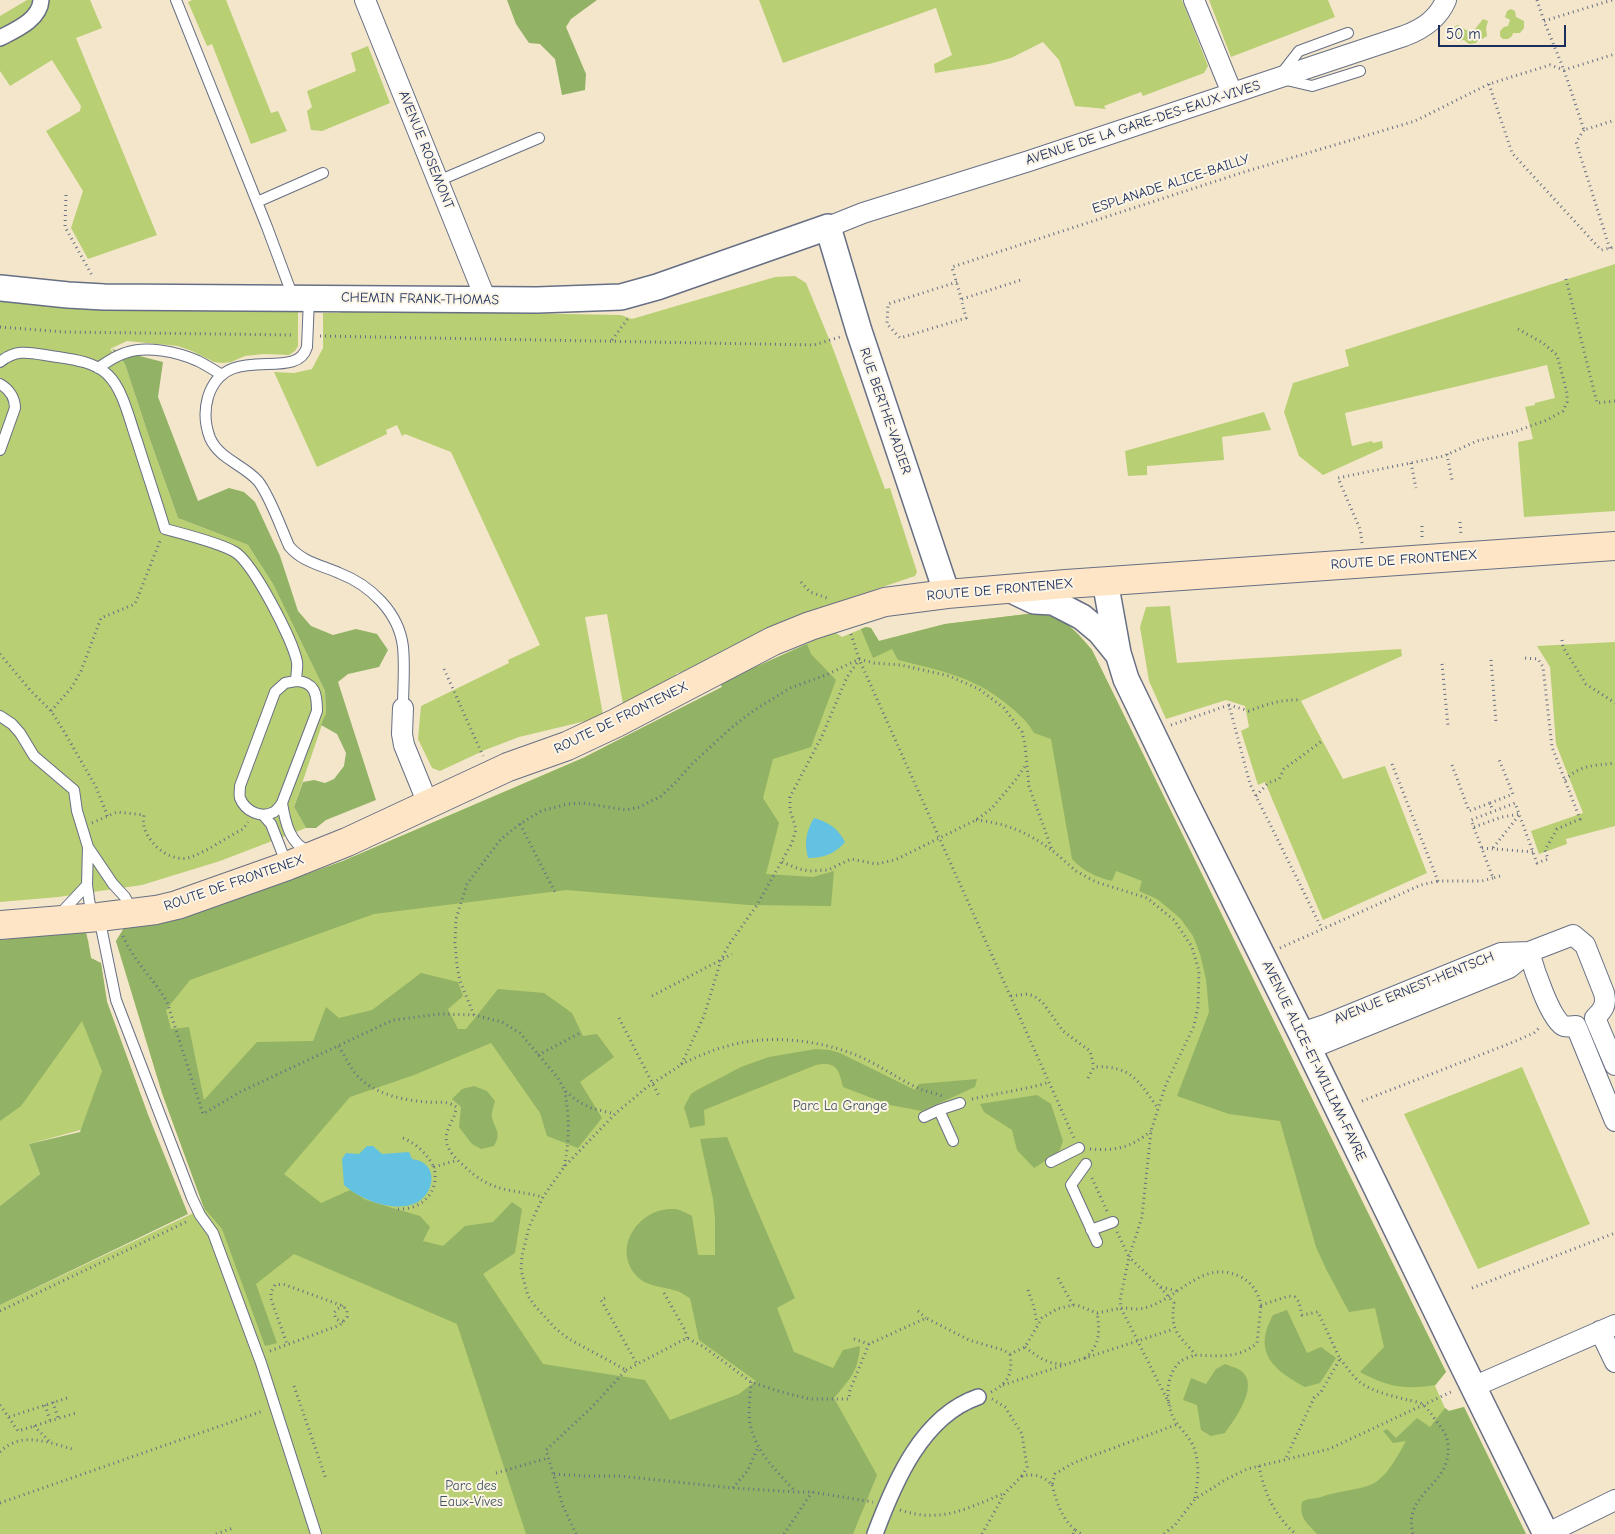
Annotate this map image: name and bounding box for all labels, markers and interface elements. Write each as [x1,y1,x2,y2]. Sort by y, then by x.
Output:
scale bar [1440,15,1568,47]
text: 50 m [1446,25,1481,43]
street label: AVENUE DE LA GARE-DES-EAUX-VIVES [1024,77,1262,169]
street label: AVENUE ROSEMONT [395,88,457,212]
street label: ESPLANADE ALICE-BAILLY [1090,151,1252,217]
street label: CHEMIN FRANK-THOMAS [341,289,499,309]
street label: RUE BERTHE-VADIER [855,346,915,476]
street label: ROUTE DE FRONTENEX [1330,546,1478,574]
street label: ROUTE DE FRONTENEX [926,575,1074,605]
street label: ROUTE DE FRONTENEX [551,678,691,758]
street label: ROUTE DE FRONTENEX [162,851,306,915]
street label: AVENUE ERNEST-HENTSCH [1332,948,1496,1028]
street label: AVENUE ALICE-ET-WILLIAM-FAVRE [1258,958,1370,1164]
park label: Parc La Grange [793,1098,887,1114]
park label: Parc des Eaux-Vives [439,1478,503,1510]

